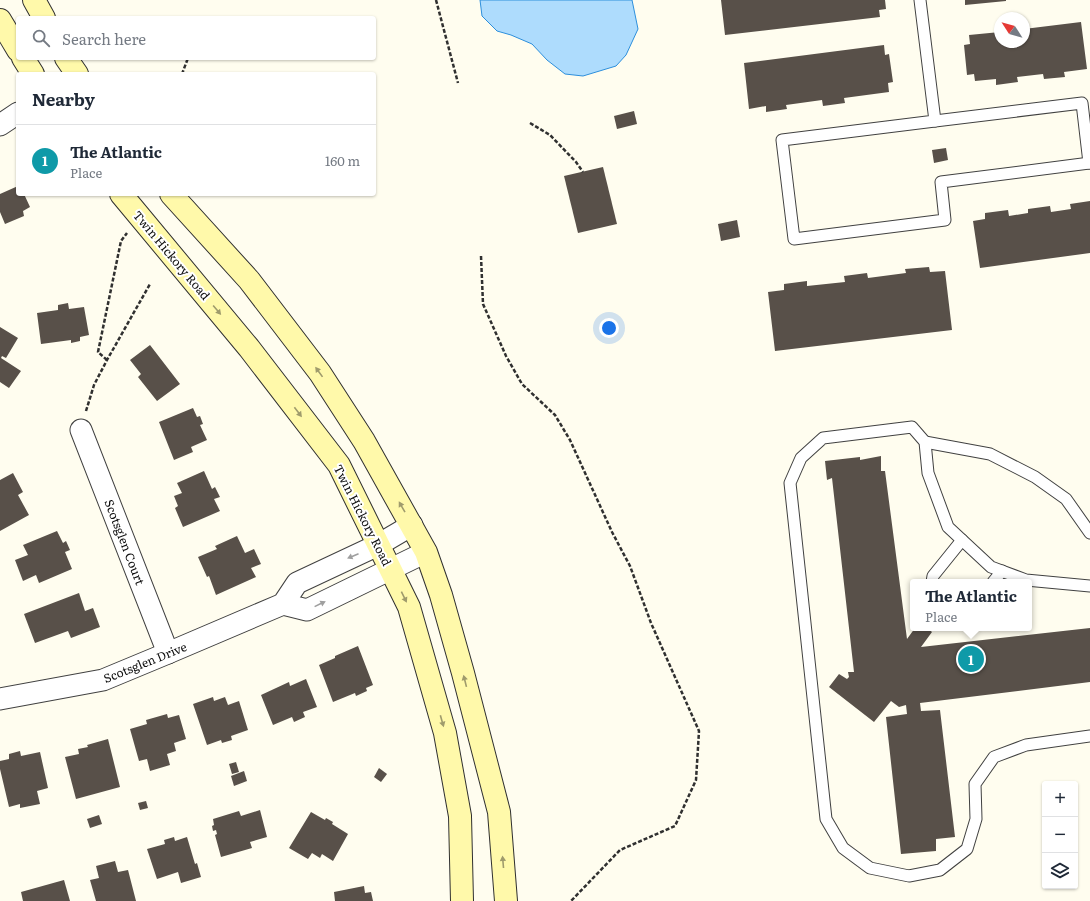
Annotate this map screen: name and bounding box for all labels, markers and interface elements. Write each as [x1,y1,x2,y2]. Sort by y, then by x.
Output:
north arrow [994,12,1030,48]
search box [16,16,376,60]
icon: search [30,27,52,49]
text: Search here [62,27,146,50]
text: Nearby [32,86,95,111]
text: The Atlantic [70,140,162,163]
text: 1 [42,151,48,170]
text: 160 m [325,151,360,170]
text: Place [70,163,102,182]
street label: Twin Hickory Road [129,206,215,304]
one-way arrow [213,305,222,316]
your location [599,318,619,338]
one-way arrow [315,367,323,377]
one-way arrow [294,407,302,418]
street label: Twin Hickory Road [330,461,397,569]
street label: Scotsglen Court [100,497,150,588]
one-way arrow [398,501,405,513]
one-way arrow [347,553,358,559]
popup [910,579,1032,631]
text: The Atlantic [925,584,1017,607]
one-way arrow [401,591,407,603]
one-way arrow [314,601,325,607]
text: Place [925,607,957,626]
street label: Scotsglen Drive [101,637,189,687]
pin: 1 [958,644,984,674]
one-way arrow [462,674,468,686]
one-way arrow [439,716,445,728]
map controls [1042,781,1078,889]
button: + [1042,781,1078,817]
button: − [1042,817,1078,853]
button: layers [1042,853,1078,889]
one-way arrow [500,856,506,868]

